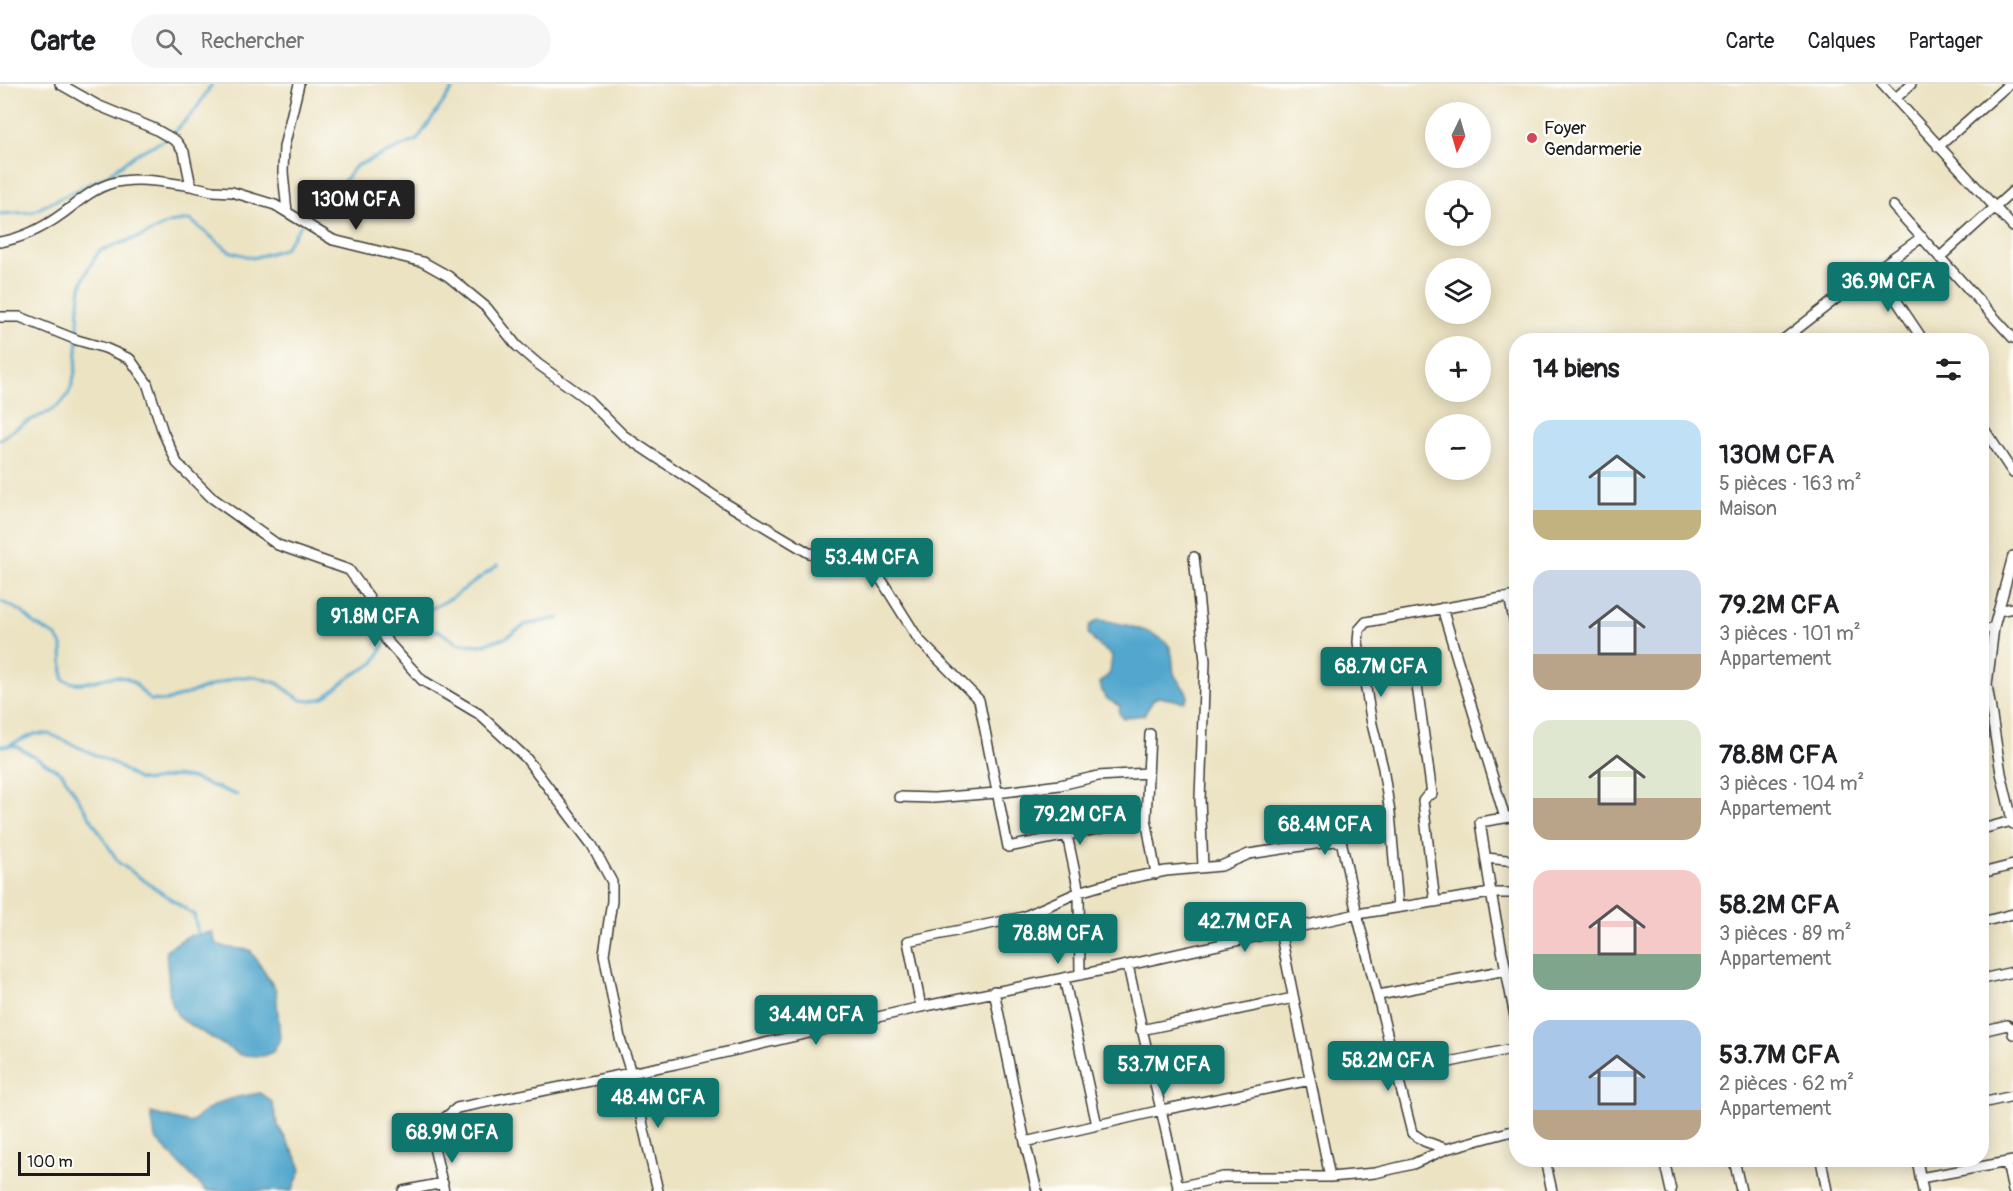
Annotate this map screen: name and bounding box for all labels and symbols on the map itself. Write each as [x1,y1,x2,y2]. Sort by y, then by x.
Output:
north arrow [1425,102,1491,168]
place label: Foyer Gendarmerie [1544,117,1642,161]
marker: Foyer Gendarmerie [1525,131,1539,145]
pin: 130M CFA [294,180,418,231]
pin: 36.9M CFA [1819,262,1957,313]
pin: 53.4M CFA [803,538,941,589]
pin: 91.8M CFA [306,597,444,648]
pin: 68.7M CFA [1312,647,1450,698]
pin: 79.2M CFA [1011,795,1149,846]
pin: 68.4M CFA [1256,805,1394,856]
pin: 42.7M CFA [1176,902,1314,953]
pin: 78.8M CFA [989,914,1127,965]
pin: 34.4M CFA [747,995,885,1046]
pin: 58.2M CFA [1319,1041,1457,1092]
pin: 53.7M CFA [1095,1045,1233,1096]
pin: 48.4M CFA [589,1078,727,1129]
pin: 68.9M CFA [383,1113,521,1164]
scale bar [18,1149,150,1176]

